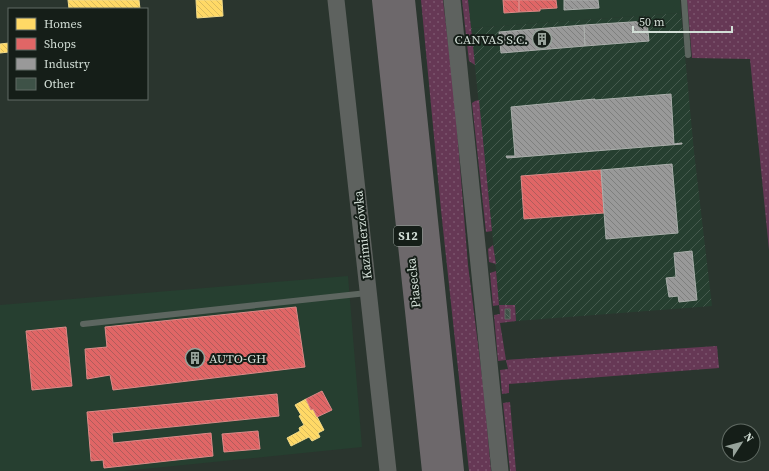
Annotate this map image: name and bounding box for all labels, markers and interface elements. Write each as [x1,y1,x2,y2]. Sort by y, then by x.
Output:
legend [8,8,148,100]
scale bar [633,8,732,34]
text: 50 m [639,14,665,30]
text: Homes [44,16,82,32]
building icon: CANVAS S.C. [531,28,553,50]
place label: CANVAS S.C. [455,31,528,48]
text: Shops [44,36,76,52]
text: Industry [44,56,91,72]
text: Other [44,76,75,92]
street label: Kazimierzówka [349,189,376,280]
road number: S12 [394,226,422,246]
street label: Piasecka [402,257,425,309]
building icon: AUTO-GH [184,347,206,369]
place label: AUTO-GH [209,350,266,367]
north arrow [721,423,761,463]
text: N [740,430,757,445]

